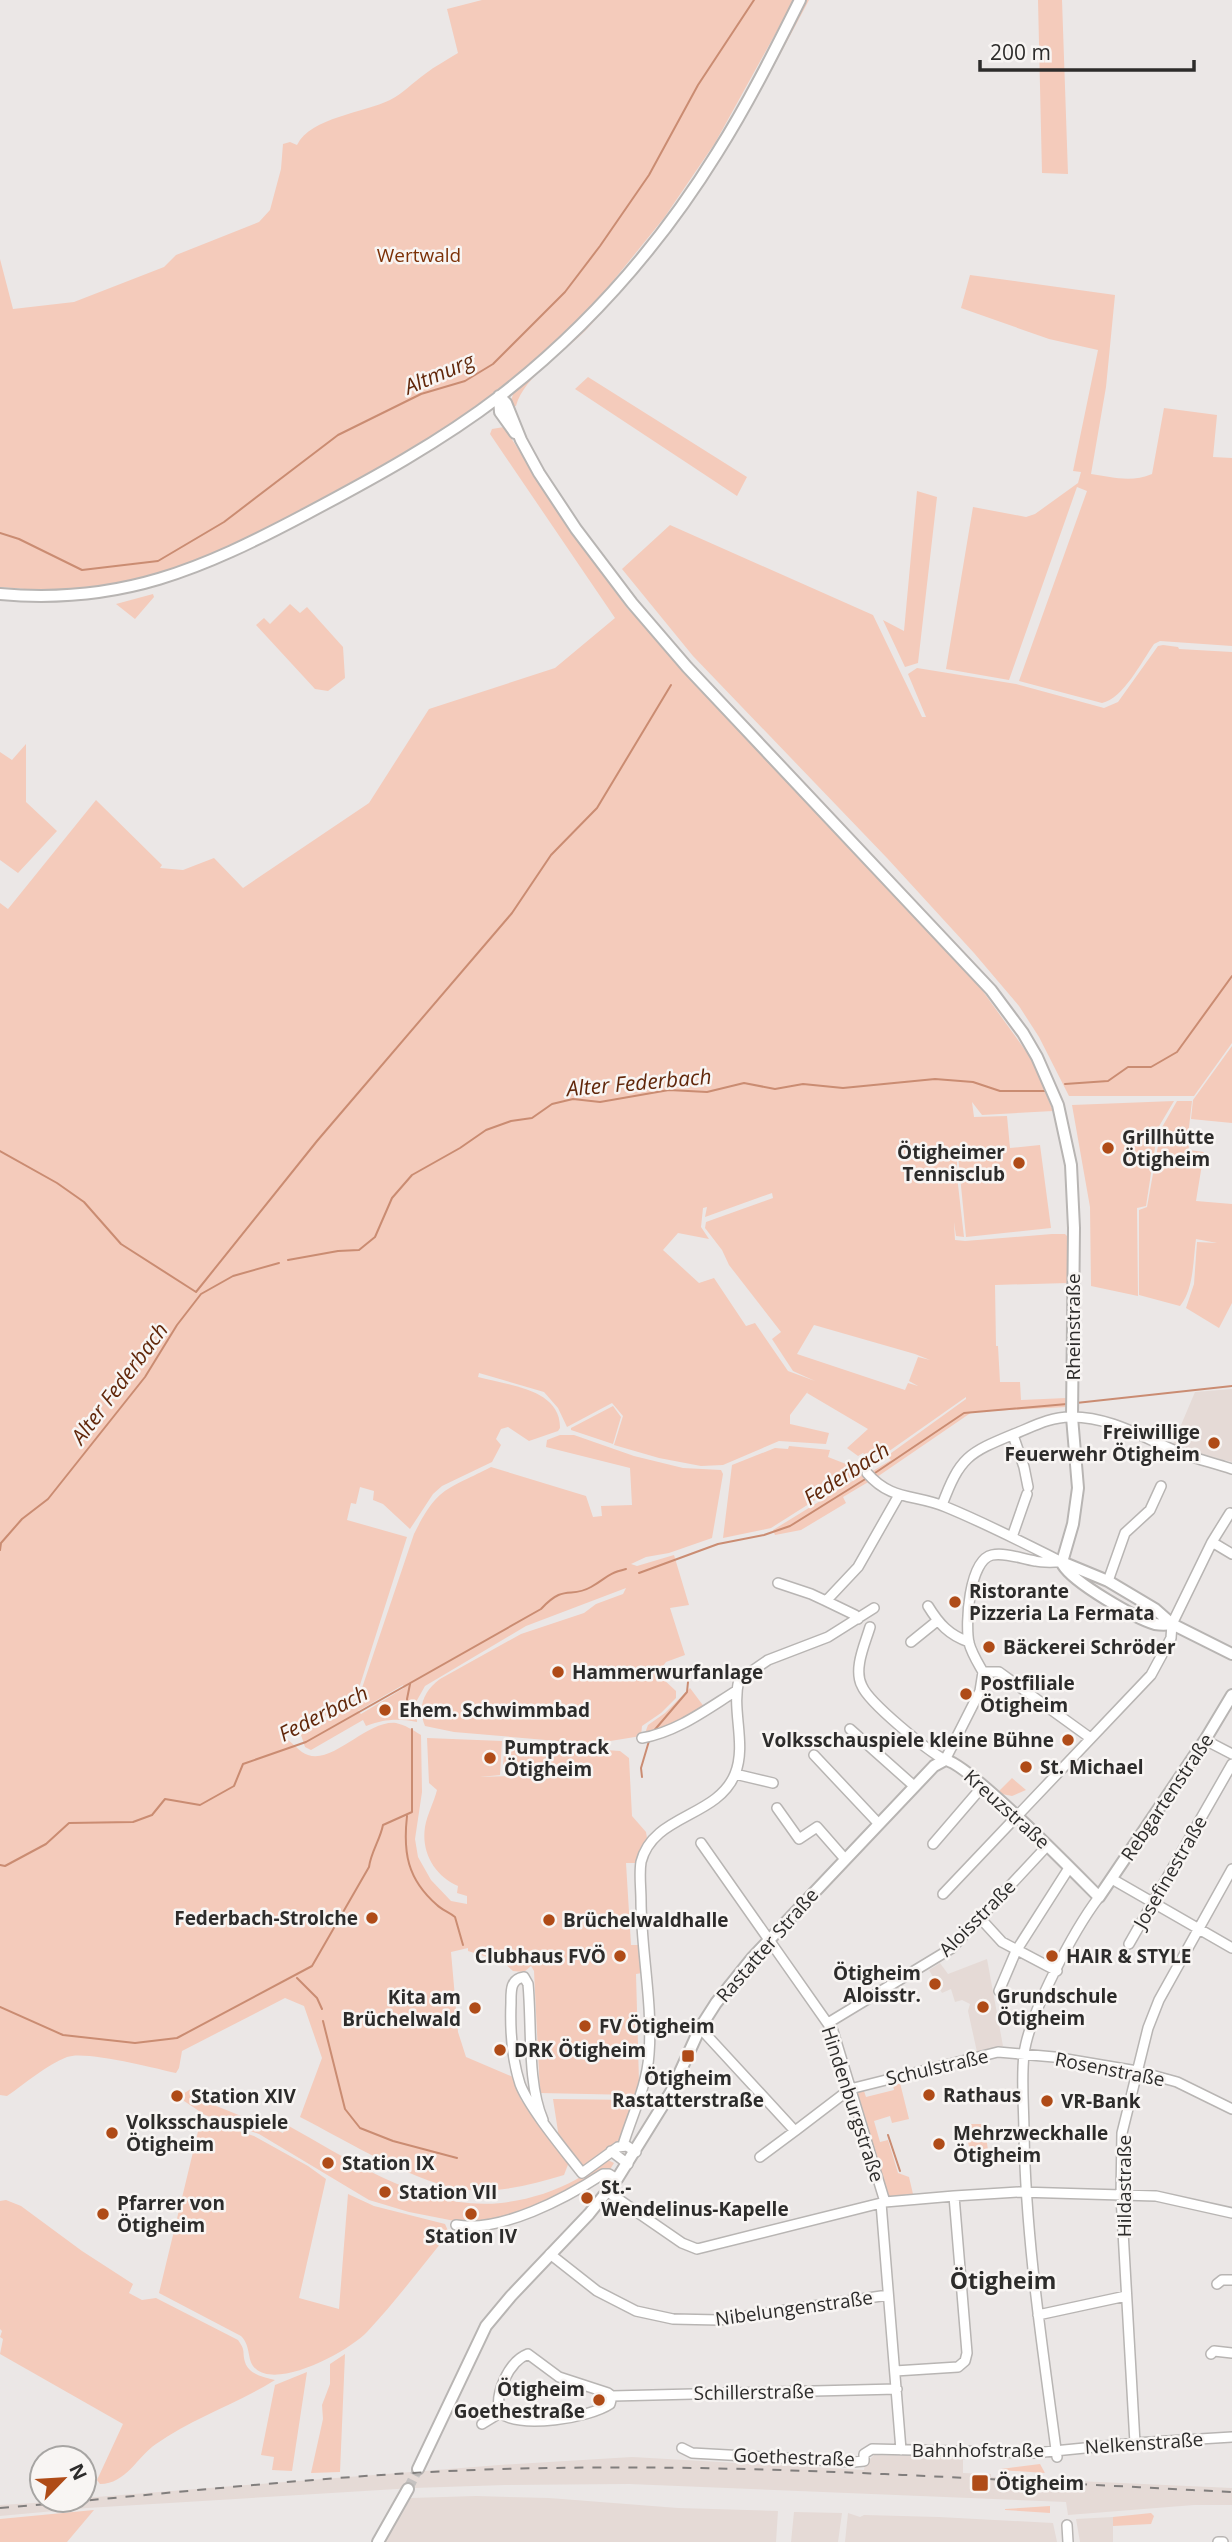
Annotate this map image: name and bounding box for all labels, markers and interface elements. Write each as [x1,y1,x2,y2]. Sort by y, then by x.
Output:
scale bar [980,28,1194,72]
text: 200 m [990,38,1051,66]
park label: Wertwald [377,242,461,268]
water label: Altmurg [398,345,479,401]
water label: Alter Federbach [563,1062,713,1102]
place label: Grillhütte Ötigheim [1122,1124,1214,1172]
place label: Ötigheimer Tennisclub [897,1139,1005,1187]
marker: Grillhütte Ötigheim [1100,1140,1116,1156]
marker: Ötigheimer Tennisclub [1011,1155,1027,1171]
street label: Rheinstraße [1060,1273,1086,1381]
water label: Alter Federbach [63,1317,174,1451]
place label: Freiwillige Feuerwehr Ötigheim [1004,1419,1200,1467]
water label: Federbach [798,1435,894,1511]
marker: Freiwillige Feuerwehr Ötigheim [1206,1435,1222,1451]
place label: Ristorante Pizzeria La Fermata [969,1578,1155,1626]
marker: Ristorante Pizzeria La Fermata [947,1594,963,1610]
place label: Bäckerei Schröder [1003,1634,1176,1660]
marker: Bäckerei Schröder [981,1639,997,1655]
place label: Hammerwurfanlage [572,1659,763,1685]
marker: Hammerwurfanlage [550,1664,566,1680]
place label: Postfiliale Ötigheim [980,1670,1075,1718]
water label: Federbach [273,1679,373,1747]
marker: Postfiliale Ötigheim [958,1686,974,1702]
place label: Ehem. Schwimmbad [399,1697,590,1723]
marker: Ehem. Schwimmbad [377,1702,393,1718]
place label: Volksschauspiele kleine Bühne [762,1727,1054,1753]
street label: Rebgartenstraße [1115,1728,1219,1866]
marker: Volksschauspiele kleine Bühne [1060,1732,1076,1748]
place label: Pumptrack Ötigheim [504,1734,609,1782]
marker: Pumptrack Ötigheim [482,1750,498,1766]
place label: St. Michael [1040,1754,1144,1780]
marker: St. Michael [1018,1759,1034,1775]
street label: Kreuzstraße [958,1763,1056,1855]
street label: Josefinestraße [1126,1811,1213,1935]
street label: Aloisstraße [933,1874,1021,1962]
street label: Rastatter Straße [710,1882,824,2008]
place label: Federbach-Strolche [174,1905,358,1931]
place label: Brüchelwaldhalle [563,1907,729,1933]
marker: Federbach-Strolche [364,1910,380,1926]
marker: Brüchelwaldhalle [541,1912,557,1928]
place label: Clubhaus FVÖ [475,1943,606,1969]
place label: HAIR & STYLE [1066,1943,1191,1969]
marker: Clubhaus FVÖ [612,1948,628,1964]
marker: HAIR & STYLE [1044,1948,1060,1964]
place label: Ötigheim Aloisstr. [833,1960,921,2008]
marker: Ötigheim Aloisstr. [927,1976,943,1992]
place label: Grundschule Ötigheim [997,1983,1118,2031]
place label: Kita am Brüchelwald [342,1984,461,2032]
marker: Grundschule Ötigheim [975,1999,991,2015]
marker: Kita am Brüchelwald [467,2000,483,2016]
place label: FV Ötigheim [599,2013,715,2039]
marker: FV Ötigheim [577,2018,593,2034]
street label: Hindenburgstraße [816,2023,890,2185]
place label: DRK Ötigheim [514,2037,646,2063]
marker: DRK Ötigheim [492,2042,508,2058]
street label: Schulstraße [883,2043,991,2091]
street label: Rosenstraße [1053,2046,1167,2092]
marker: Ötigheim Rastatterstraße [680,2048,696,2064]
place label: Ötigheim Rastatterstraße [612,2065,764,2113]
place label: Rathaus [943,2082,1021,2108]
place label: Station XIV [191,2083,296,2109]
marker: Rathaus [921,2087,937,2103]
marker: Station XIV [169,2088,185,2104]
place label: VR-Bank [1061,2088,1141,2114]
marker: VR-Bank [1039,2093,1055,2109]
place label: Volksschauspiele Ötigheim [126,2109,288,2157]
place label: Mehrzweckhalle Ötigheim [953,2120,1108,2168]
marker: Volksschauspiele Ötigheim [104,2125,120,2141]
street label: Hildastraße [1111,2135,1137,2237]
marker: Mehrzweckhalle Ötigheim [931,2136,947,2152]
place label: Station IX [342,2150,435,2176]
marker: Station IX [320,2155,336,2171]
place label: St.- Wendelinus-Kapelle [601,2174,789,2222]
place label: Station VII [399,2179,497,2205]
marker: Station VII [377,2184,393,2200]
place label: Pfarrer von Ötigheim [117,2190,225,2238]
marker: St.- Wendelinus-Kapelle [579,2190,595,2206]
marker: Pfarrer von Ötigheim [95,2206,111,2222]
marker: Station IV [463,2206,479,2222]
place label: Station IV [425,2223,518,2249]
district label: Ötigheim [950,2264,1056,2296]
street label: Nibelungenstraße [714,2284,874,2332]
place label: Ötigheim Goethestraße [454,2376,585,2424]
street label: Schillerstraße [693,2378,815,2406]
marker: Ötigheim Goethestraße [591,2392,607,2408]
street label: Nelkenstraße [1084,2426,1204,2460]
street label: Bahnhofstraße [912,2437,1044,2463]
street label: Goethestraße [733,2442,855,2472]
north arrow [28,2444,98,2514]
text: N [63,2459,93,2484]
place label: Ötigheim [996,2470,1084,2496]
marker: Ötigheim [970,2473,990,2493]

